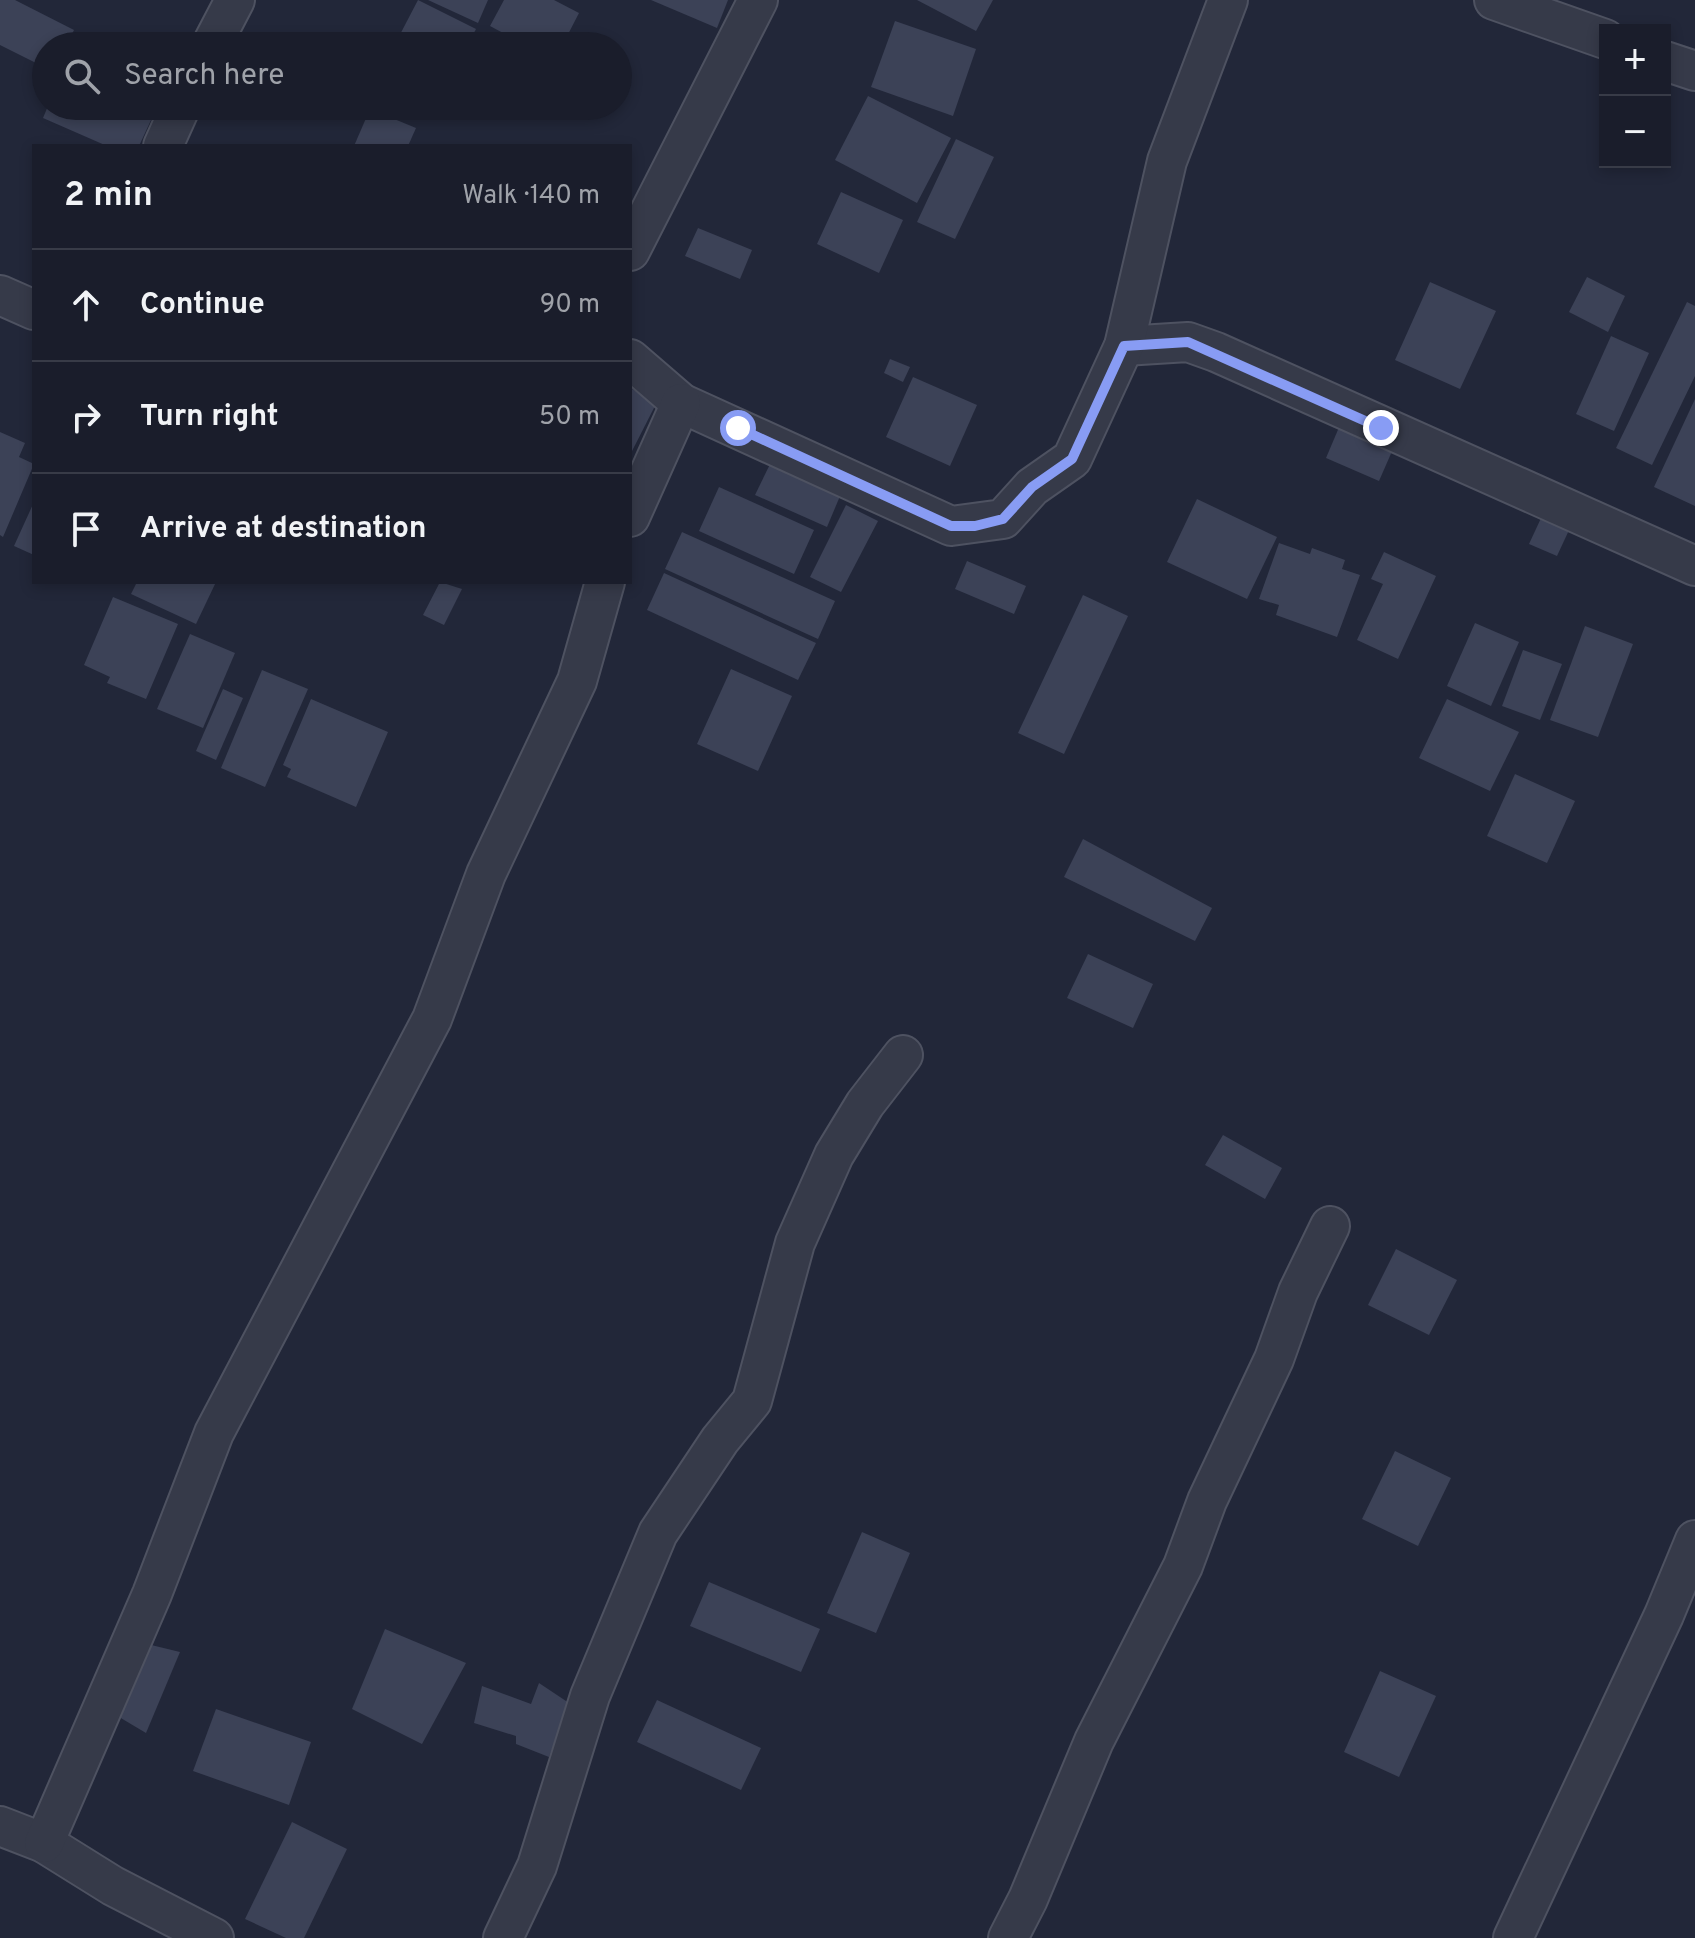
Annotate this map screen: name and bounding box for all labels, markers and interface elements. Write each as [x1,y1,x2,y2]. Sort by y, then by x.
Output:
map controls [1599,24,1671,168]
button: + [1599,24,1671,96]
search box [32,32,632,120]
icon: search [60,54,104,98]
text: Search here [124,58,284,95]
button: − [1599,96,1671,168]
text: 2 min [64,175,153,218]
text: Walk · 140 m [462,180,600,213]
icon: ahead [64,283,108,327]
text: Continue [140,287,265,324]
text: 90 m [540,289,600,322]
icon: right [64,395,108,439]
text: Turn right [140,399,278,436]
text: 50 m [539,401,600,434]
route start [720,410,756,446]
route end [1363,410,1399,446]
icon: arrive [64,507,108,551]
text: Arrive at destination [140,511,426,548]

